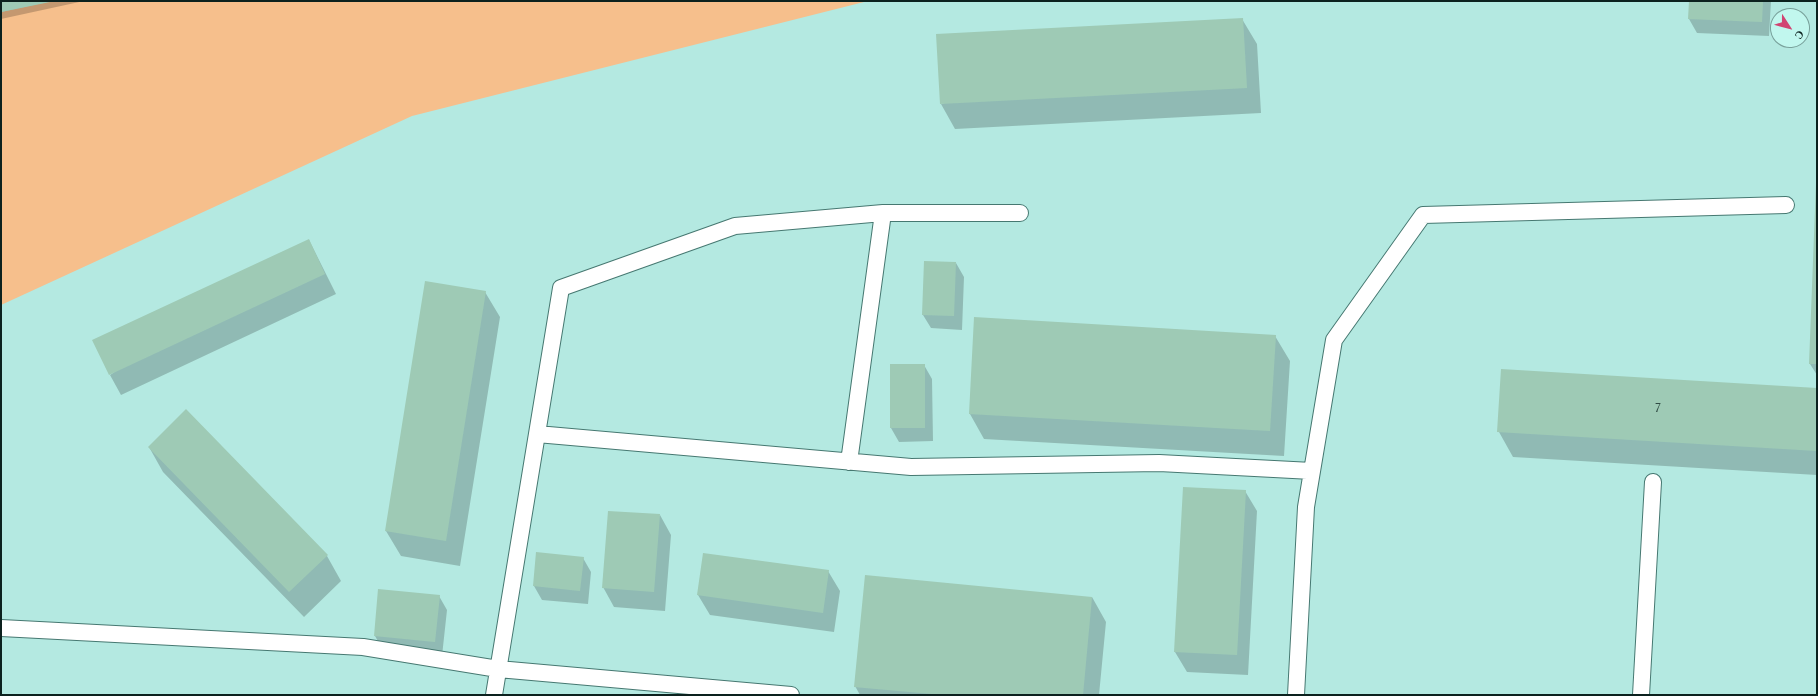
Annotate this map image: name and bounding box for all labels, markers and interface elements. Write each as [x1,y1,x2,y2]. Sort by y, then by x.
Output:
north arrow [1770,8,1810,48]
text: С [1790,27,1808,43]
house number: 7 [1655,403,1661,417]

